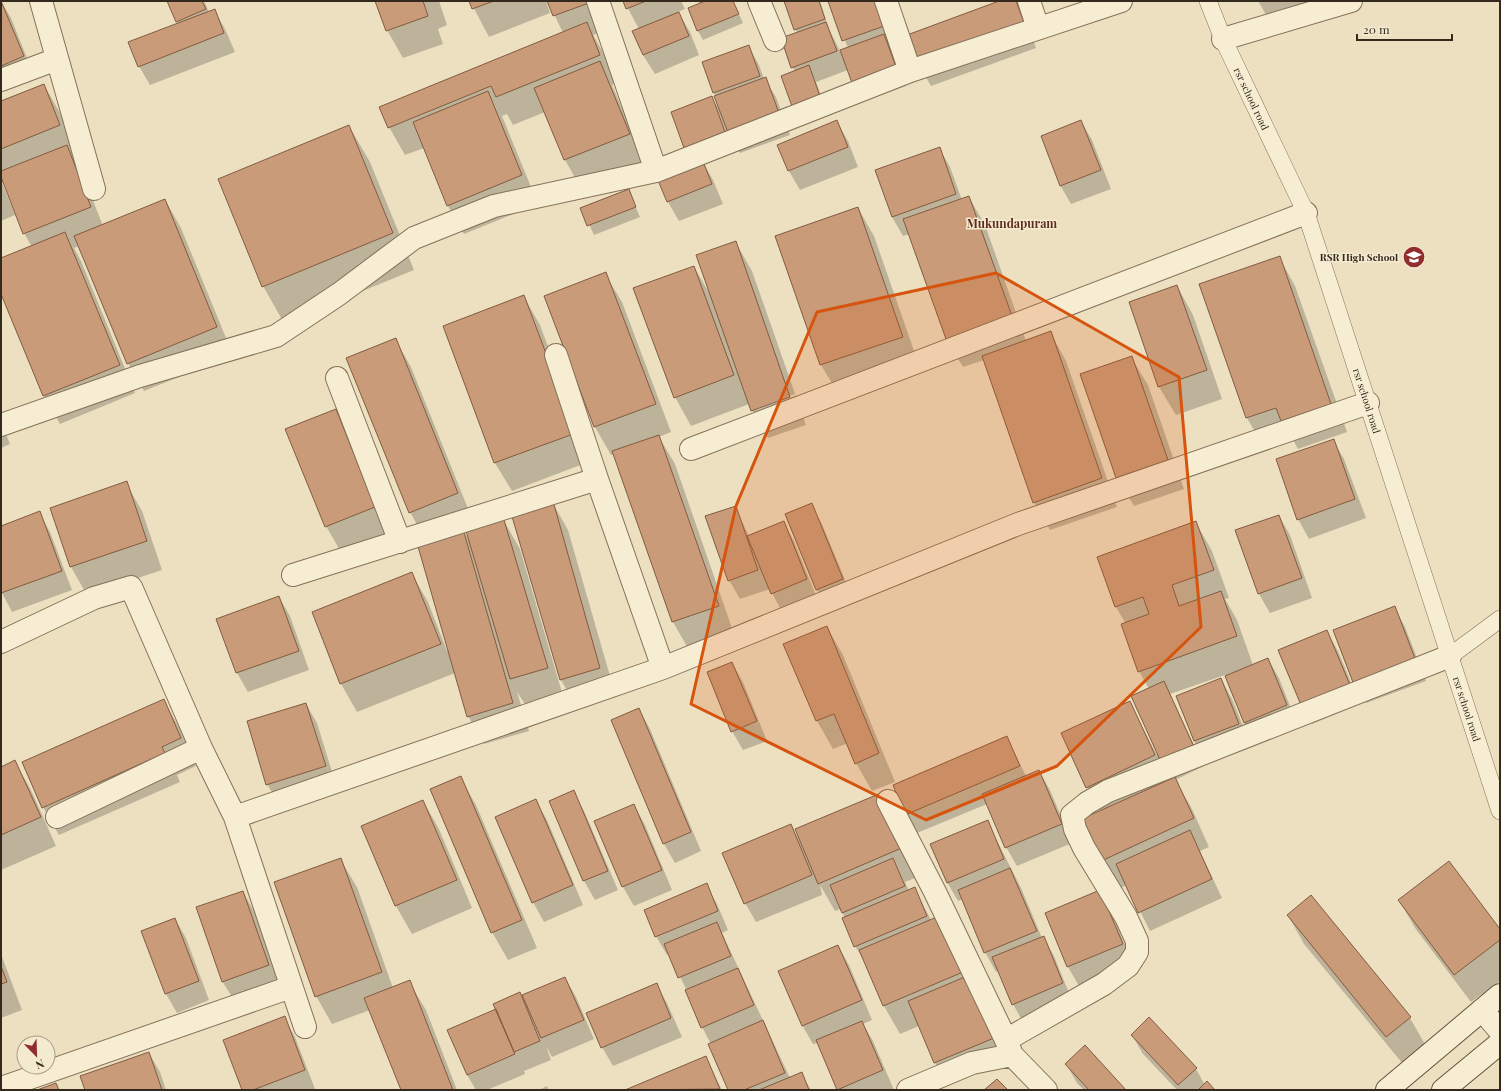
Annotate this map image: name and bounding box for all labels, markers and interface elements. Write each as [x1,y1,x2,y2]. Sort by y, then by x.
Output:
scale bar [1357,16,1452,42]
text: 20 m [1363,21,1390,37]
street label: rsr school road [1231,65,1272,132]
district label: Mukundapuram [967,215,1057,231]
school or university icon: RSR High School [1401,244,1427,270]
place label: RSR High School [1320,250,1398,264]
street label: rsr school road [1350,366,1384,435]
street label: rsr school road [1450,675,1484,743]
north arrow [16,1035,56,1075]
text: N [33,1056,47,1073]

